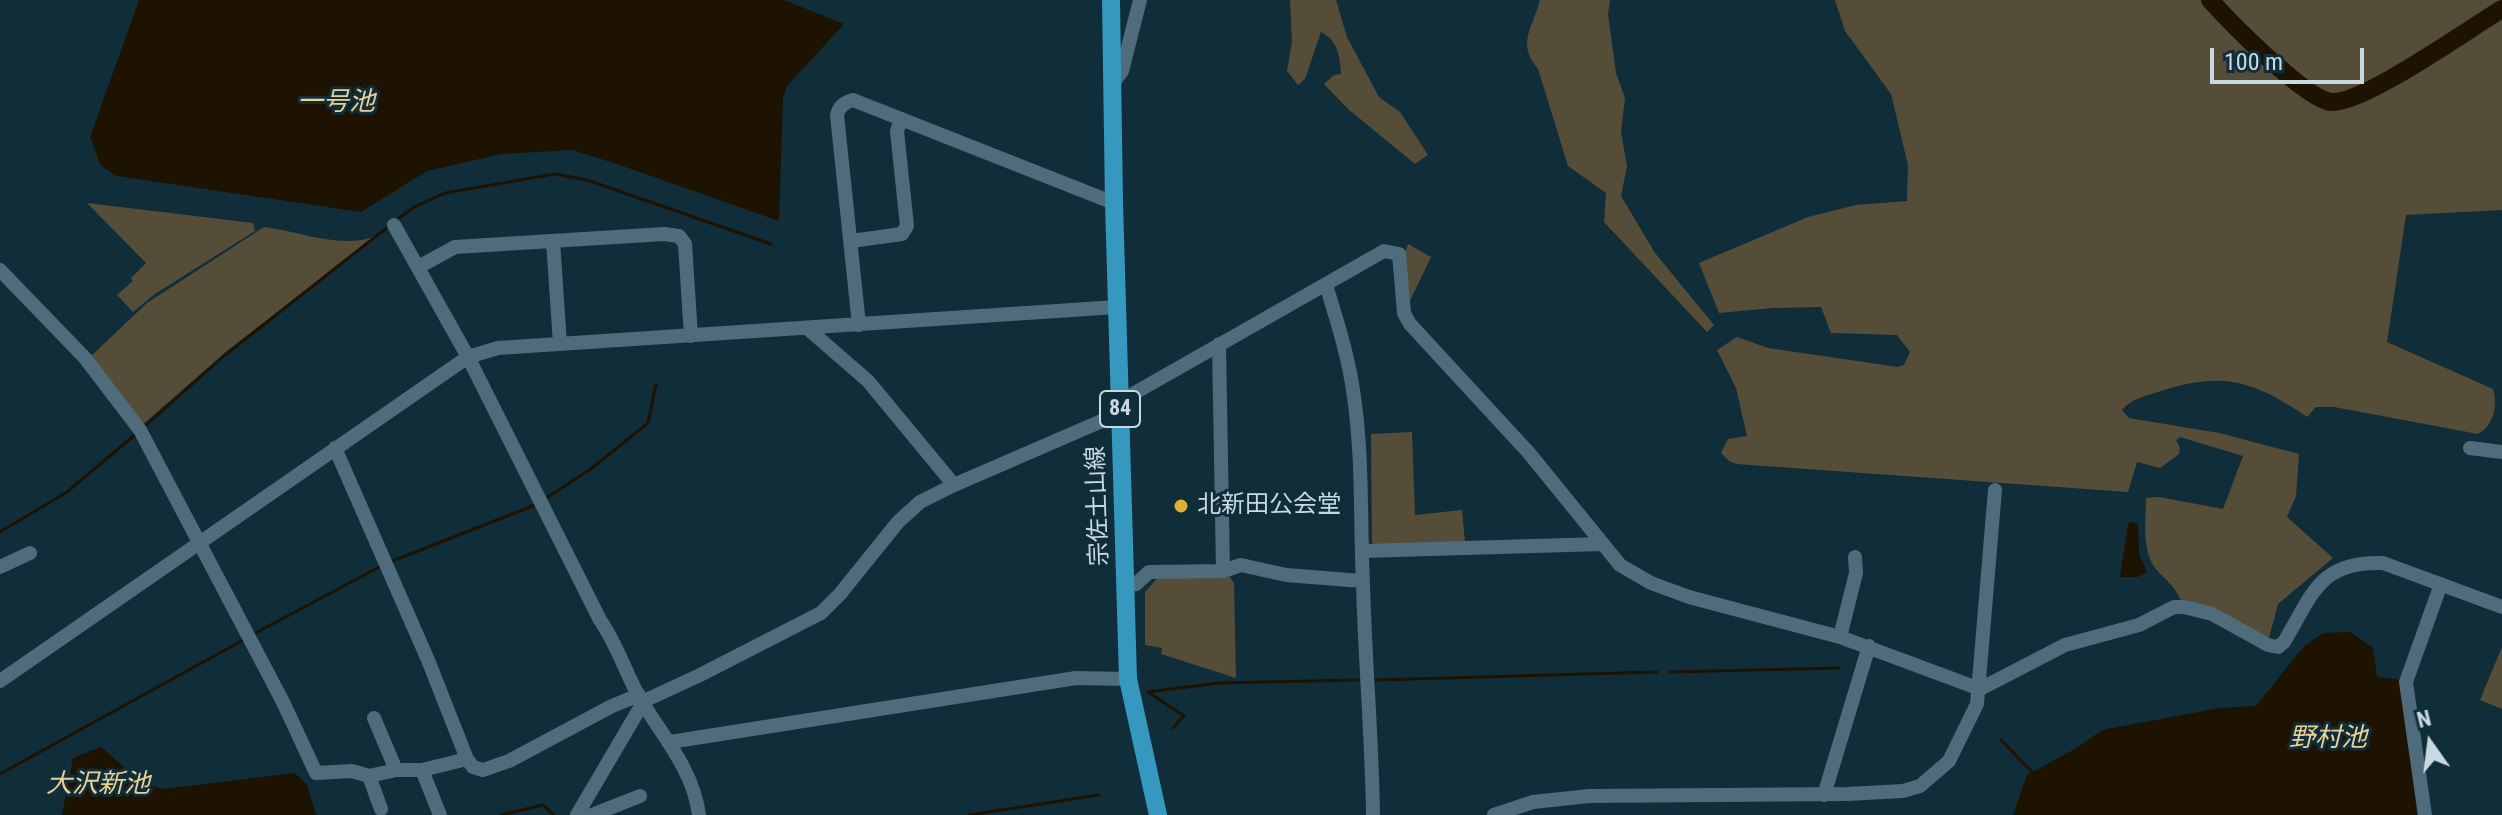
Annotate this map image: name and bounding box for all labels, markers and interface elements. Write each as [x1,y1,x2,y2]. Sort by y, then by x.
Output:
scale bar [2214,32,2368,82]
text: 100 m [2224,48,2283,76]
water label: 一号池 [297,87,375,119]
road number: 84 [1100,391,1140,427]
street label: 宗佐土山線 [1083,446,1115,566]
place label: 北新田公会堂 [1197,492,1341,520]
marker: 北新田公会堂 [1172,497,1190,515]
north arrow [2390,703,2470,783]
text: N [2414,705,2434,733]
water label: 野村池 [2289,723,2367,755]
water label: 大沢新池 [46,769,150,801]

